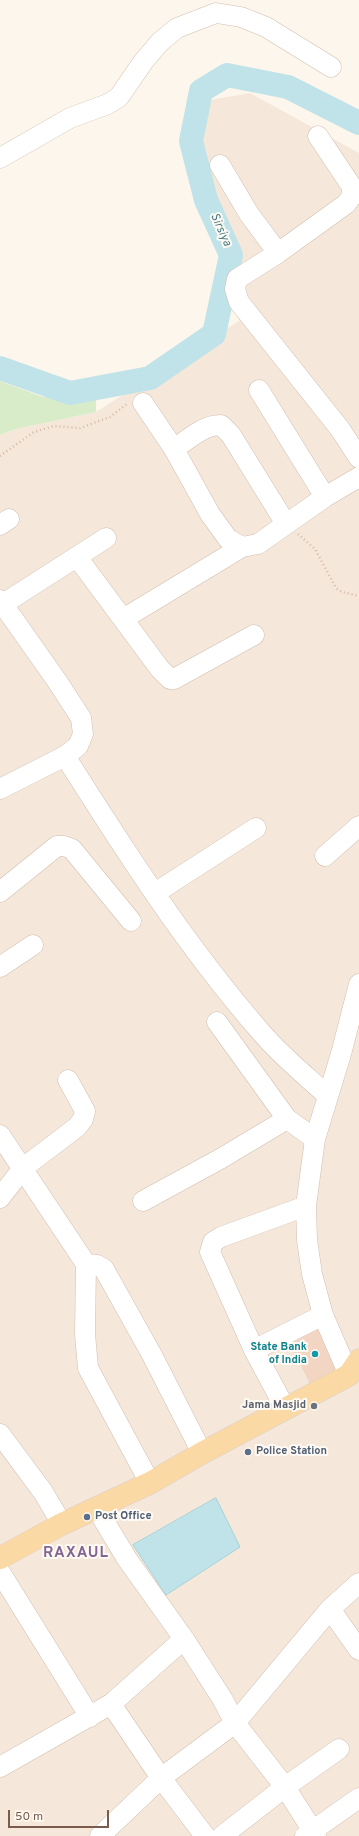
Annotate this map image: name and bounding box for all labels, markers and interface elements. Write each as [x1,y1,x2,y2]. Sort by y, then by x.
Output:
water label: Sirsiya [206,211,234,249]
place label: State Bank of India [250,1341,307,1367]
marker: State Bank of India [310,1349,320,1359]
place label: Jama Masjid [242,1399,306,1413]
marker: Jama Masjid [309,1401,319,1411]
place label: Police Station [256,1445,327,1459]
marker: Police Station [243,1447,253,1457]
place label: Post Office [95,1510,152,1524]
marker: Post Office [82,1512,92,1522]
district label: RAXAUL [43,1545,109,1563]
scale bar [10,1802,111,1828]
text: 50 m [15,1809,43,1825]

